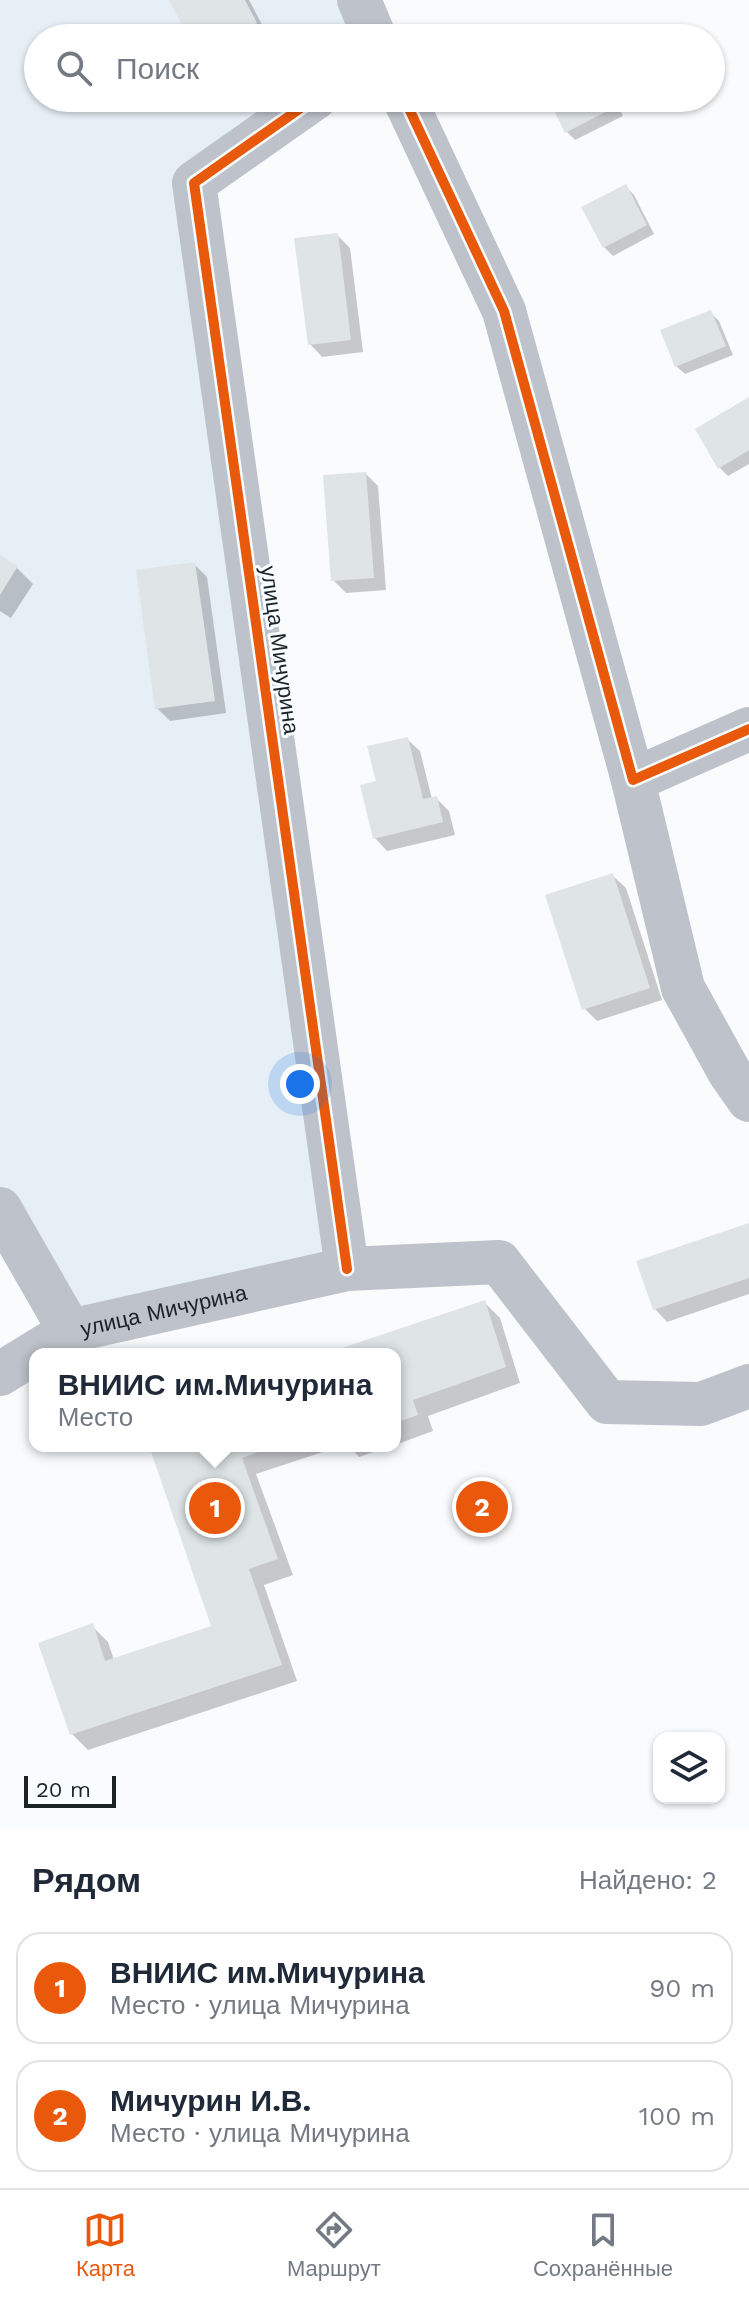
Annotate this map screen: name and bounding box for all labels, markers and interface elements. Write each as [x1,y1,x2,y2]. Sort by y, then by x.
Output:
search box [24,24,725,112]
icon: search [52,46,96,90]
text: Поиск [116,51,199,86]
street label: улица Мичурина [256,564,304,737]
your location [280,1064,320,1104]
street label: улица Мичурина [78,1279,250,1341]
popup [29,1348,401,1452]
text: ВНИИС им.Мичурина [58,1367,372,1402]
text: Место [58,1402,133,1432]
pin: 2 [456,1477,508,1537]
pin: 1 [189,1478,241,1538]
map controls [653,1732,725,1804]
button: layers [653,1732,725,1804]
scale bar [24,1772,116,1808]
text: 20 m [36,1777,91,1802]
text: Рядом [32,1860,141,1900]
text: Найдено: 2 [579,1865,717,1895]
text: ВНИИС им.Мичурина [110,1955,425,1990]
text: 1 [54,1973,66,2003]
text: 90 m [649,1973,715,2003]
text: Место · улица Мичурина [110,1990,410,2020]
text: Мичурин И.В. [110,2083,311,2118]
text: 2 [52,2101,68,2131]
text: 100 m [639,2101,715,2131]
text: Место · улица Мичурина [110,2118,410,2148]
tab: Карта [76,2208,135,2282]
tab: Маршрут [287,2208,381,2282]
tab: Сохранённые [533,2208,673,2282]

